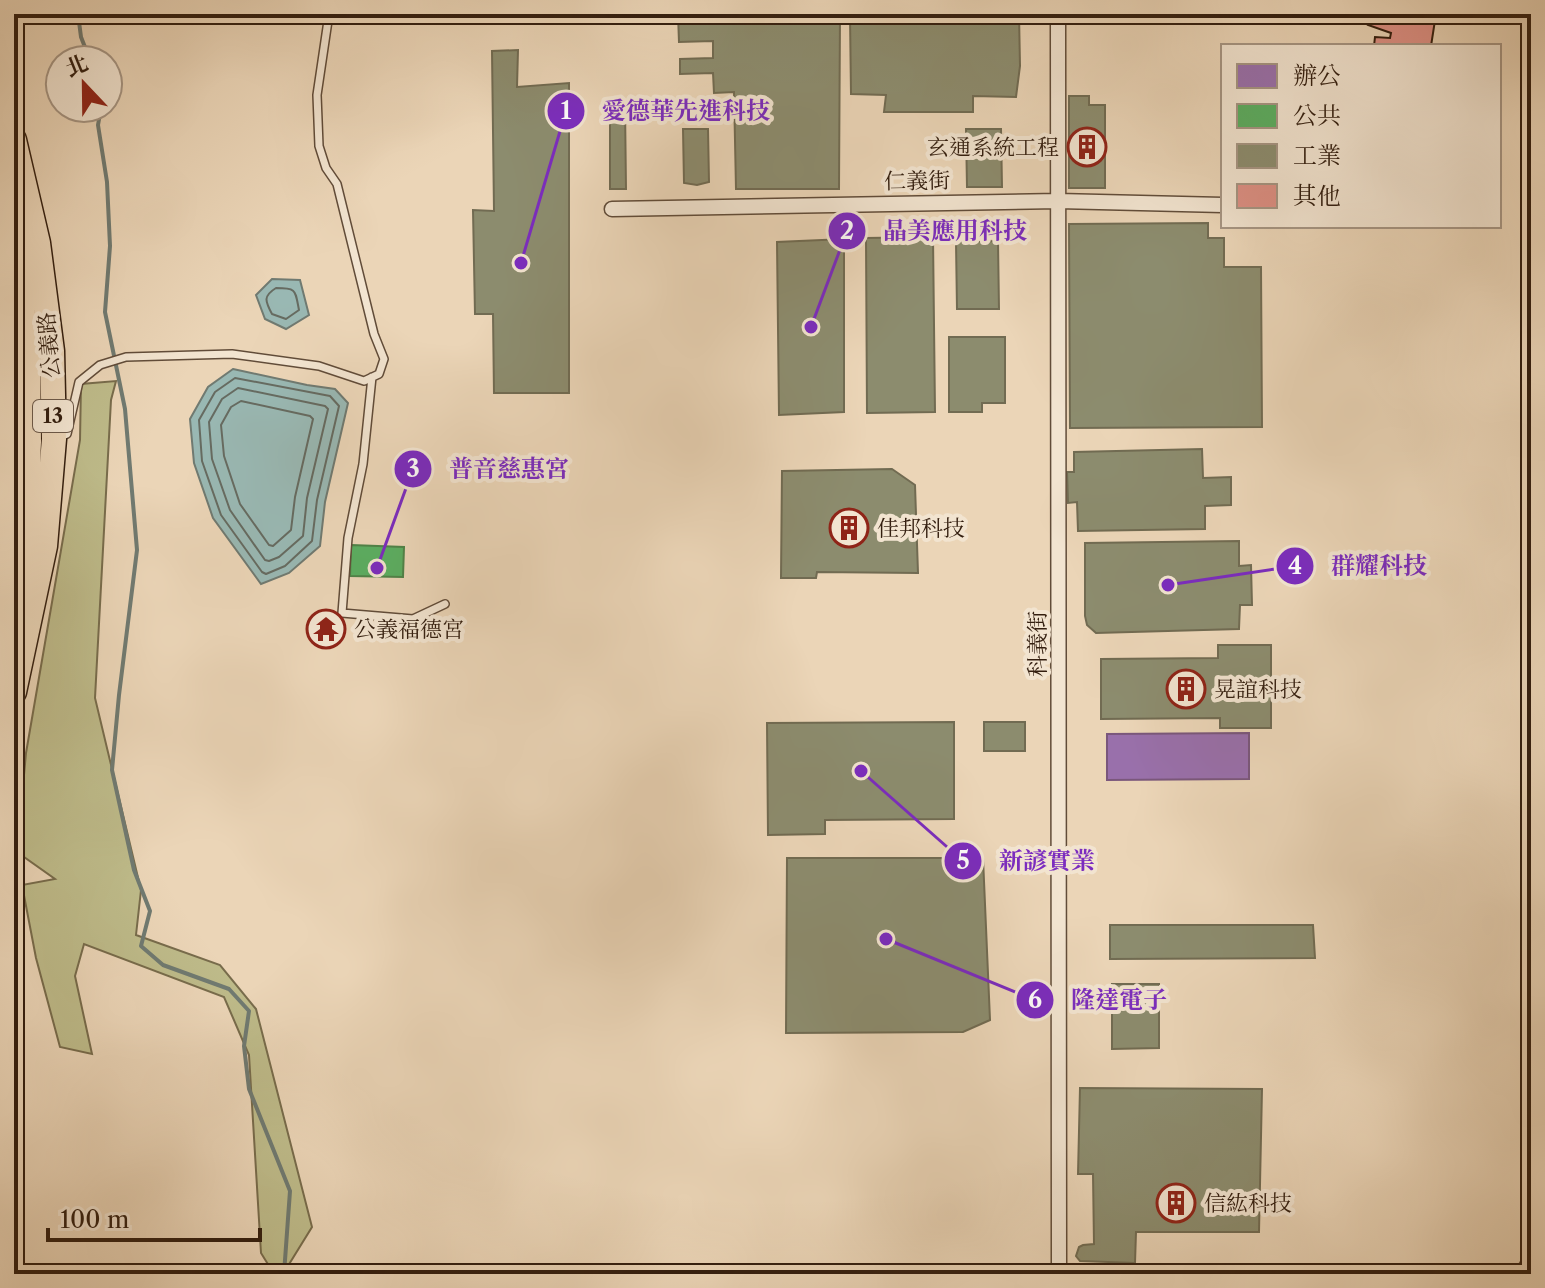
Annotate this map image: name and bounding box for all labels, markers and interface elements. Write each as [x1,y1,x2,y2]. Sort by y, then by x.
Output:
north arrow [44,44,124,124]
legend [1221,44,1501,228]
text: 北 [61,49,92,83]
text: 辦公 [1293,61,1341,90]
callout: 愛德華先進科技 [546,87,786,135]
text: 1 [561,96,572,125]
text: 愛德華先進科技 [602,96,770,125]
text: 公共 [1293,101,1341,130]
building icon: 玄通系統工程 [1066,126,1108,168]
place label: 玄通系統工程 [927,134,1059,161]
text: 工業 [1293,141,1341,170]
street label: 仁義街 [884,167,950,195]
text: 其他 [1293,181,1341,210]
callout: 晶美應用科技 [827,207,1043,255]
text: 2 [840,216,854,245]
text: 晶美應用科技 [883,216,1027,245]
street label: 公義路 [33,311,65,379]
road number: 13 [33,400,73,432]
callout: 普音慈惠宮 [393,445,585,493]
text: 3 [406,454,420,483]
text: 普音慈惠宮 [449,454,569,483]
building icon: 佳邦科技 [828,507,870,549]
place label: 佳邦科技 [877,515,965,542]
callout: 群耀科技 [1275,542,1443,590]
text: 4 [1288,551,1302,580]
text: 群耀科技 [1331,551,1427,580]
temple icon: 公義福德宮 [305,608,347,650]
street label: 科義街 [1024,611,1051,677]
place label: 公義福德宮 [354,616,464,643]
building icon: 晃誼科技 [1165,668,1207,710]
place label: 晃誼科技 [1214,676,1302,703]
callout: 新諺實業 [943,837,1111,885]
text: 5 [956,846,970,875]
text: 新諺實業 [999,846,1095,875]
callout: 隆達電子 [1015,976,1183,1024]
text: 6 [1028,985,1042,1014]
text: 隆達電子 [1071,985,1167,1014]
building icon: 信紘科技 [1155,1182,1197,1224]
place label: 信紘科技 [1204,1190,1292,1217]
scale bar [48,1192,260,1242]
text: 100 m [60,1205,129,1234]

